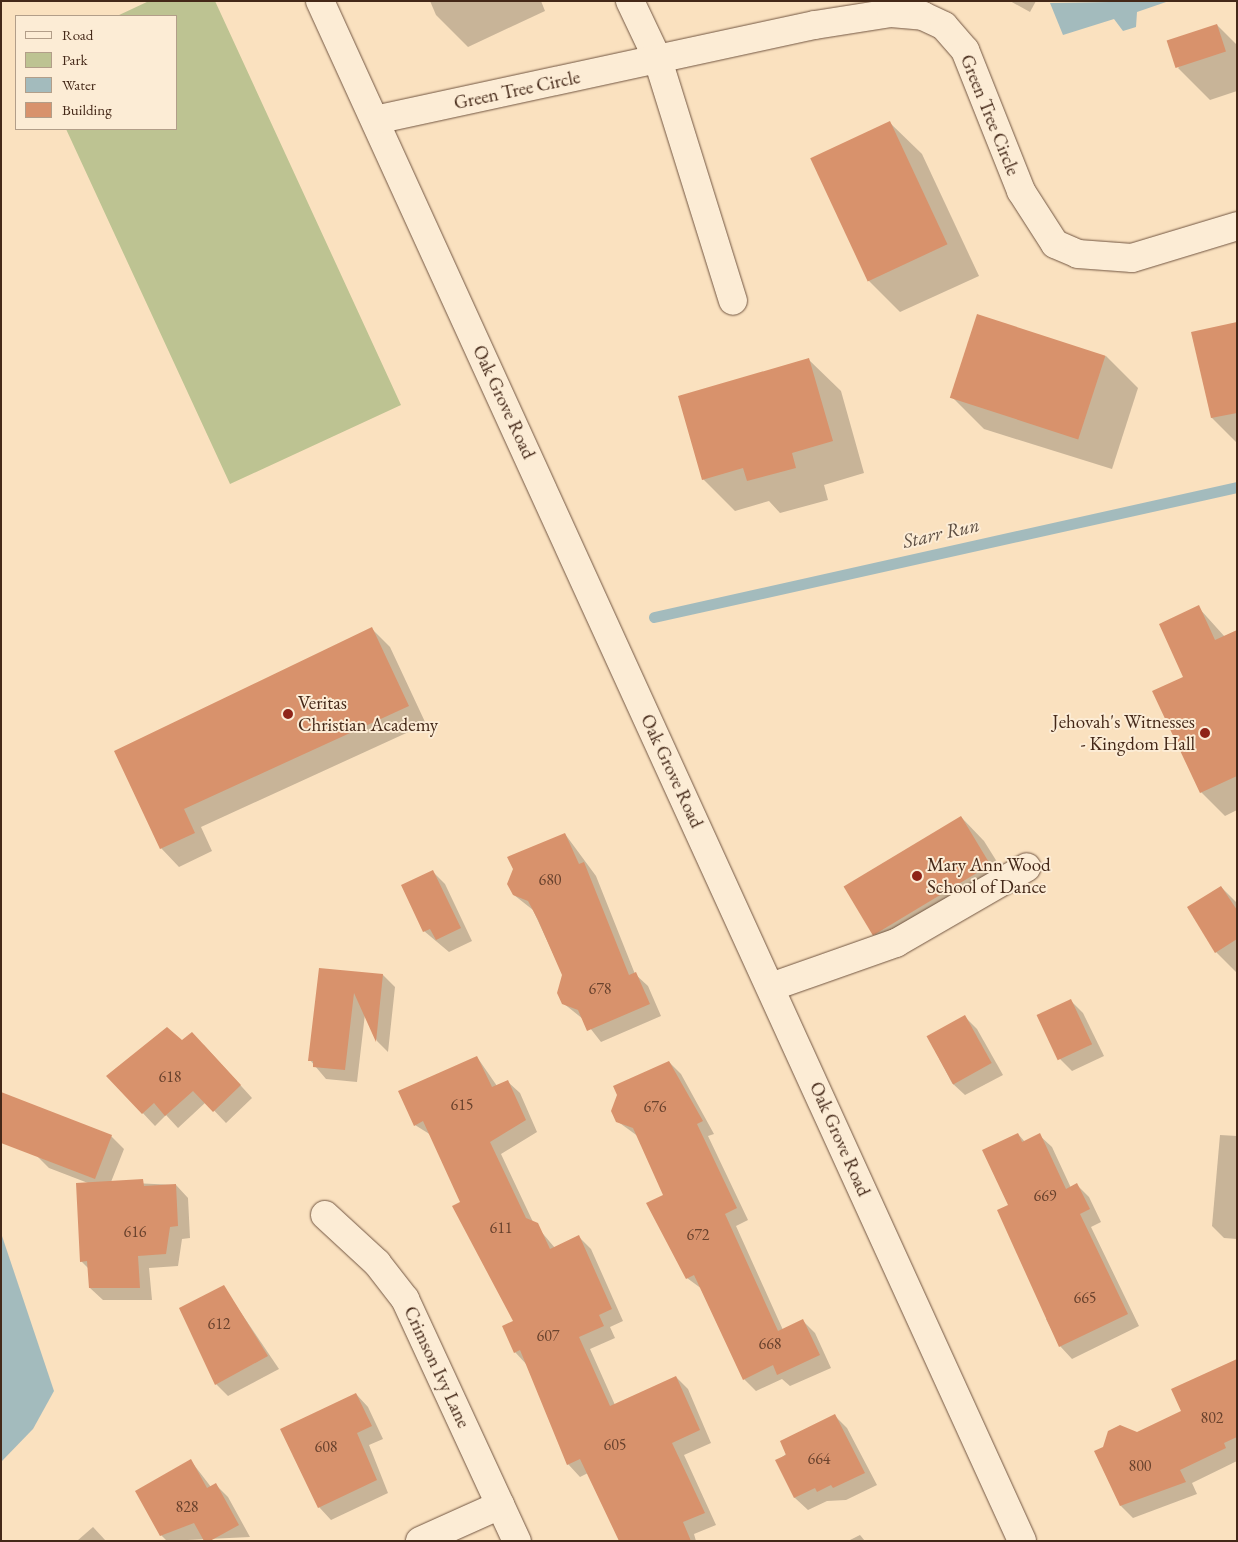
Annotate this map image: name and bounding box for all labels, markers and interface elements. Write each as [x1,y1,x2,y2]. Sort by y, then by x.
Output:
legend [15,15,178,130]
text: Road [62,25,93,44]
text: Park [62,50,88,69]
street label: Green Tree Circle [955,51,1025,179]
street label: Green Tree Circle [452,65,582,115]
text: Water [62,75,96,94]
text: Building [62,100,112,119]
street label: Oak Grove Road [468,341,540,463]
water label: Starr Run [900,513,982,553]
place label: Veritas Christian Academy [298,692,438,736]
marker: Veritas Christian Academy [282,708,294,720]
street label: Oak Grove Road [636,710,708,832]
place label: Jehovah's Witnesses - Kingdom Hall [1052,711,1195,755]
marker: Jehovah's Witnesses - Kingdom Hall [1199,727,1211,739]
place label: Mary Ann Wood School of Dance [927,854,1051,898]
house number: 680 [538,870,562,890]
marker: Mary Ann Wood School of Dance [911,870,923,882]
house number: 678 [588,979,612,999]
house number: 618 [158,1067,182,1087]
street label: Oak Grove Road [805,1078,875,1200]
house number: 615 [450,1095,474,1115]
house number: 676 [643,1097,667,1117]
house number: 669 [1033,1186,1057,1206]
house number: 611 [489,1218,513,1238]
house number: 616 [123,1222,147,1242]
house number: 672 [686,1225,710,1245]
house number: 665 [1073,1288,1097,1308]
street label: Crimson Ivy Lane [399,1303,475,1431]
house number: 612 [207,1314,231,1334]
house number: 607 [536,1326,560,1346]
house number: 668 [758,1334,782,1354]
house number: 802 [1200,1408,1224,1428]
house number: 605 [603,1435,627,1455]
house number: 608 [314,1437,338,1457]
house number: 664 [807,1449,831,1469]
house number: 800 [1128,1456,1152,1476]
house number: 828 [175,1497,199,1517]

